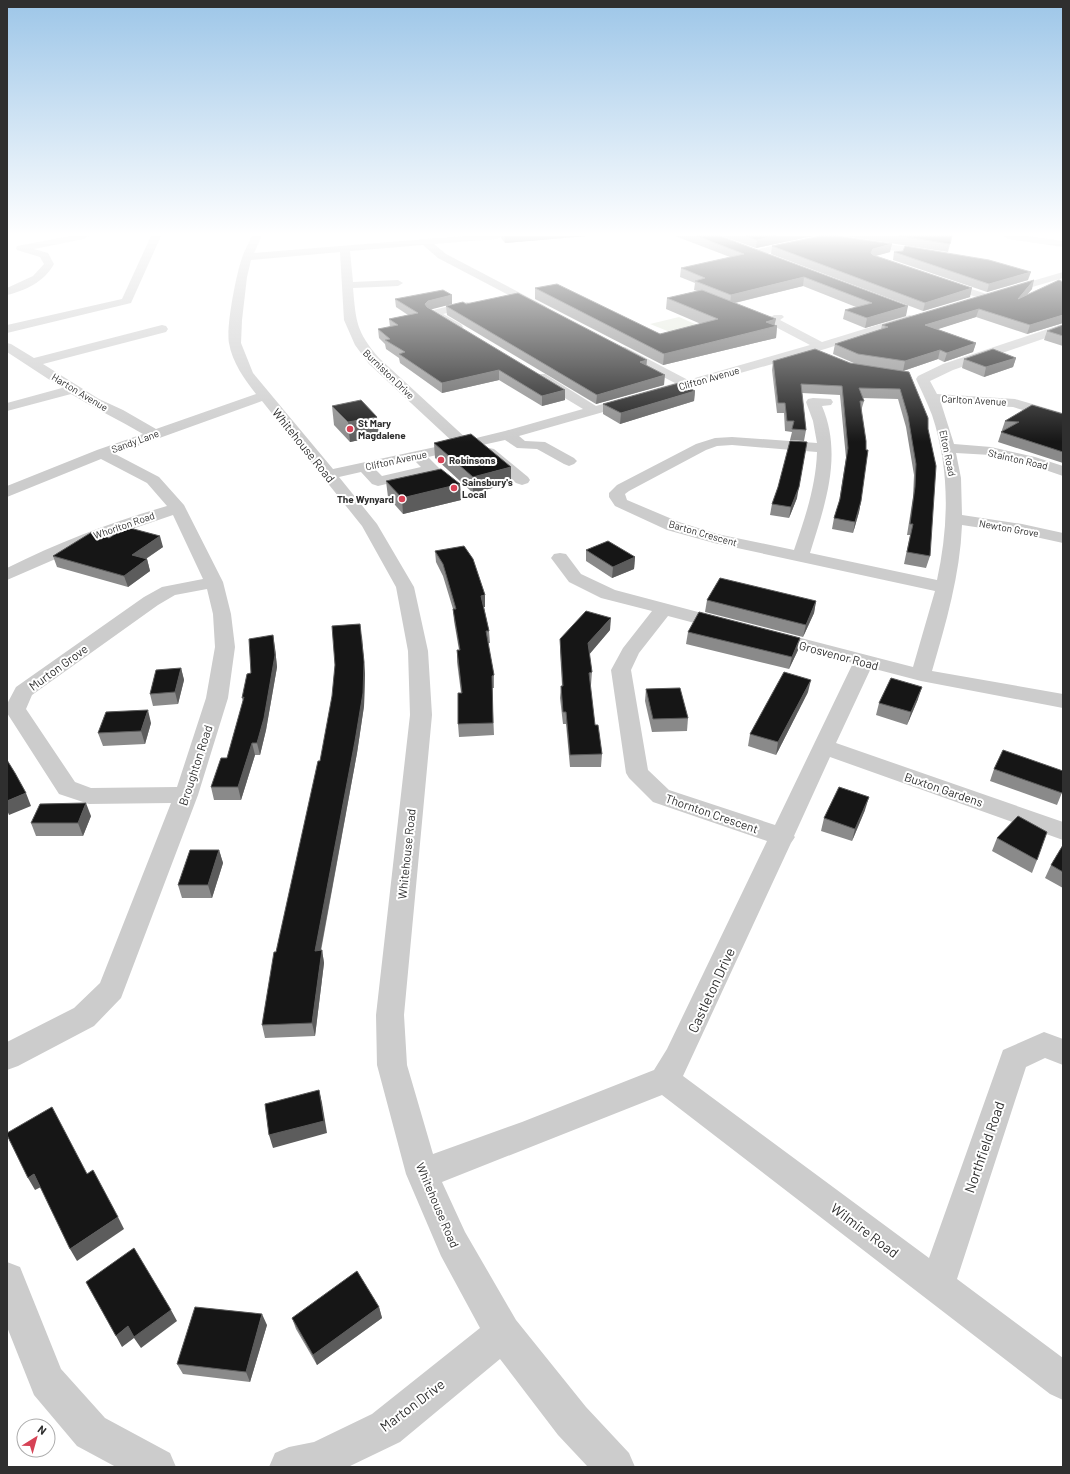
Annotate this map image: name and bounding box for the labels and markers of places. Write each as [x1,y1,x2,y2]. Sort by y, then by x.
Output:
place label: St Mary Magdalene [358,417,406,441]
marker: St Mary Magdalene [345,424,355,434]
place label: Robinsons [449,454,495,466]
marker: Robinsons [436,455,446,465]
place label: Sainsbury's Local [462,476,513,500]
marker: Sainsbury's Local [449,483,459,493]
place label: The Wynyard [337,493,394,505]
marker: The Wynyard [397,494,407,504]

